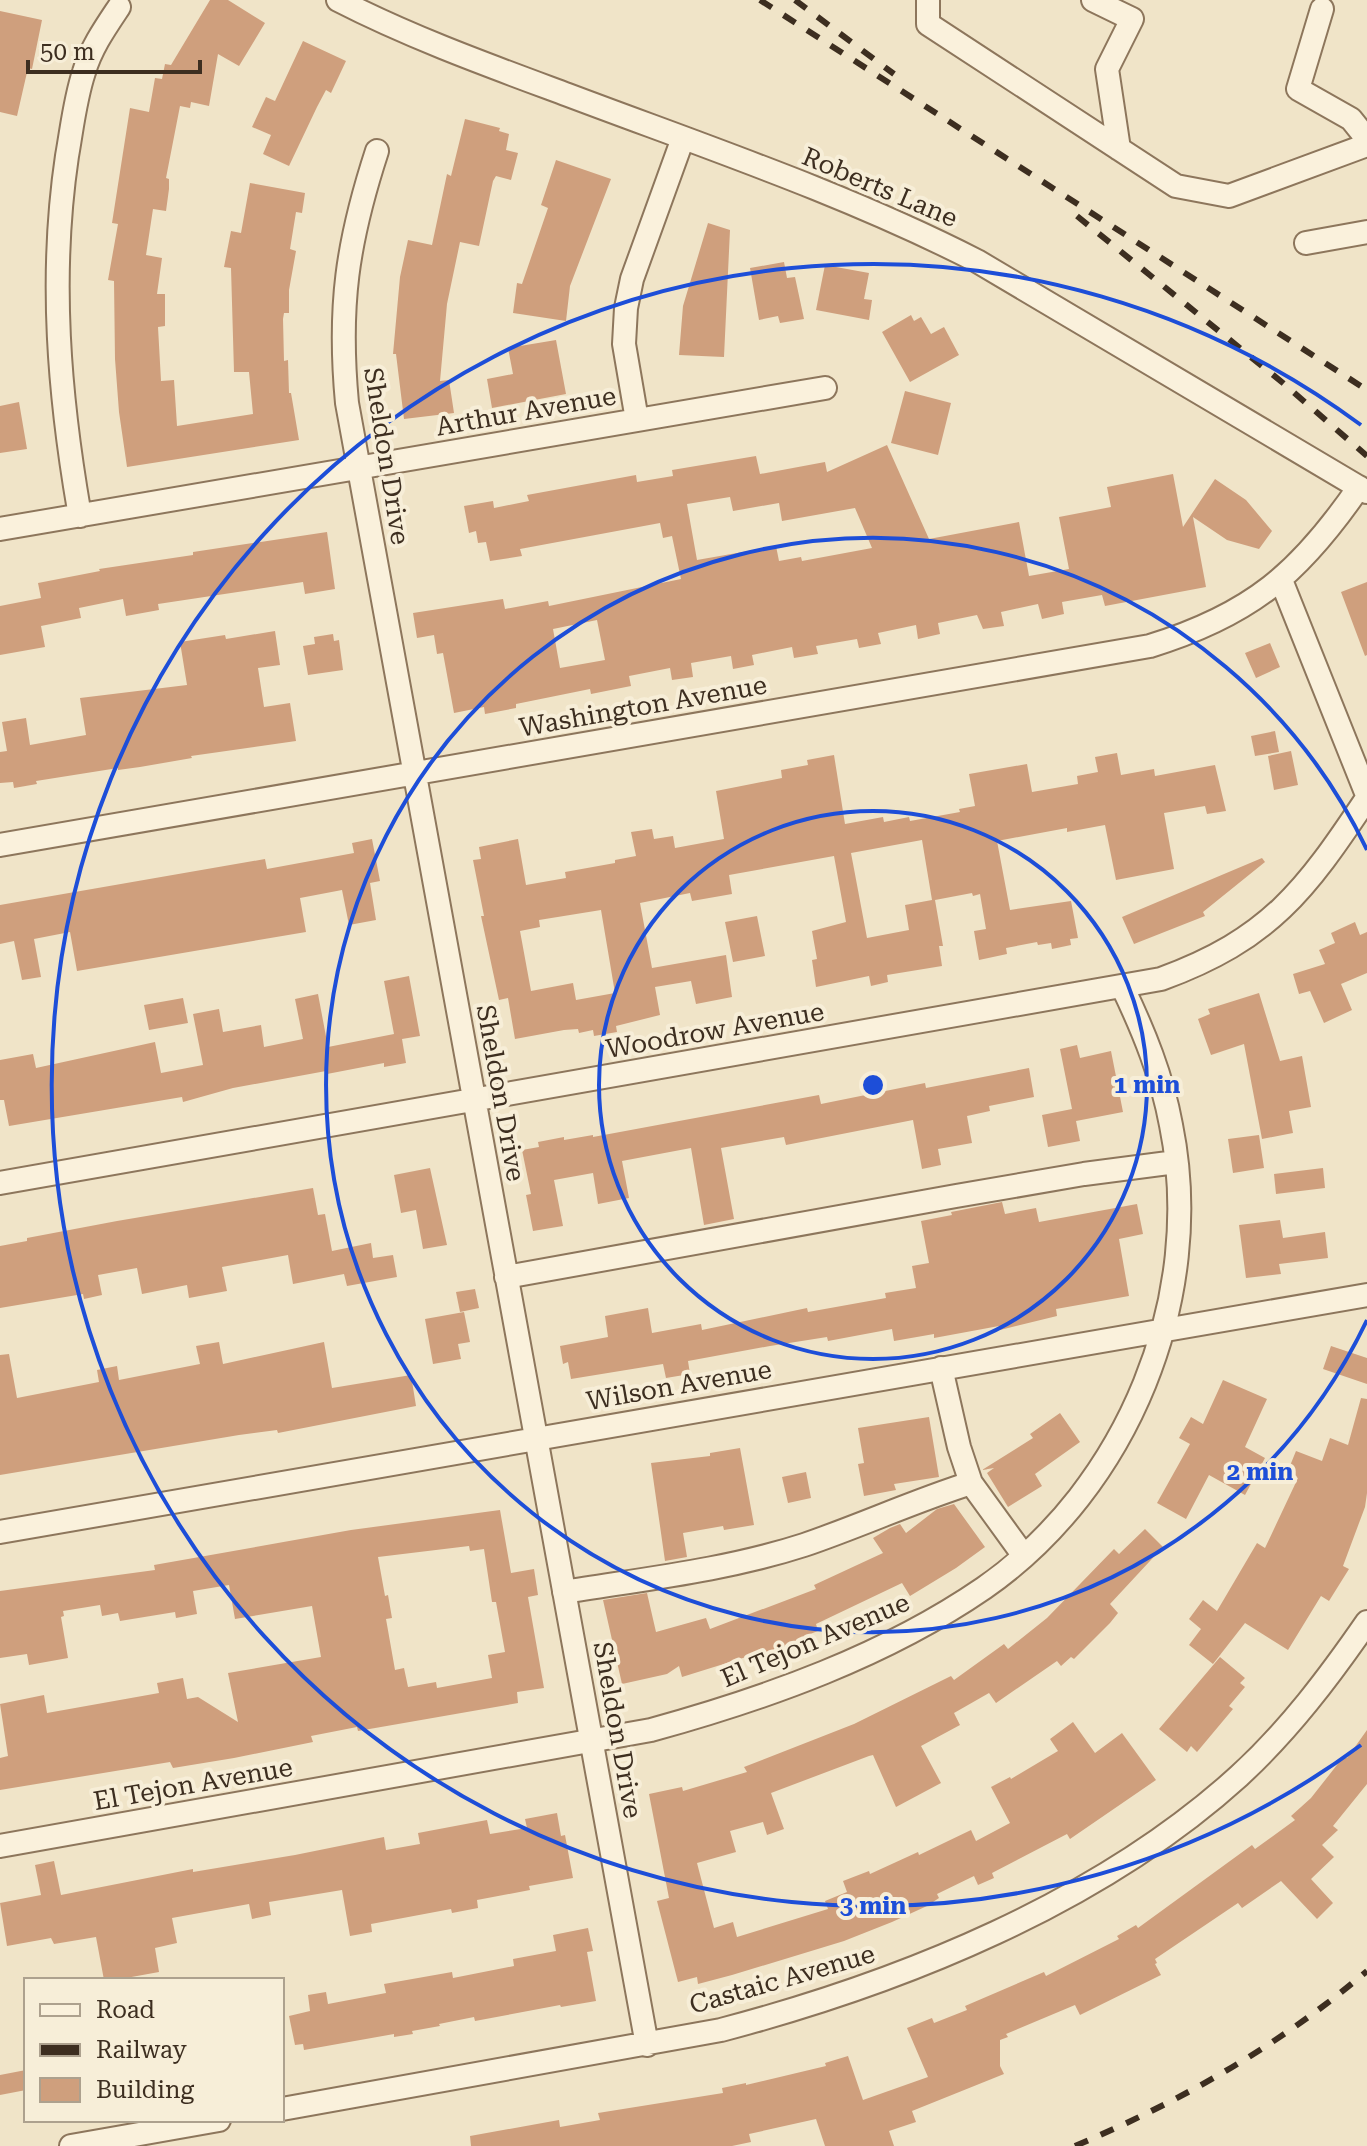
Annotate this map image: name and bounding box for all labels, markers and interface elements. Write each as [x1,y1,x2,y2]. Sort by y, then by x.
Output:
scale bar [28,24,200,74]
text: 50 m [40,38,95,66]
street label: Roberts Lane [798,141,962,233]
street label: Sheldon Drive [358,365,416,547]
street label: Arthur Avenue [434,380,618,442]
street label: Washington Avenue [517,669,769,743]
street label: Woodrow Avenue [604,996,826,1064]
street label: Sheldon Drive [471,1002,531,1184]
centre of rings [859,1071,887,1099]
text: 1 min [1114,1071,1180,1099]
street label: Wilson Avenue [584,1354,774,1416]
text: 2 min [1227,1458,1293,1486]
street label: El Tejon Avenue [716,1587,914,1693]
street label: Sheldon Drive [588,1639,648,1821]
street label: El Tejon Avenue [91,1752,295,1816]
text: 3 min [840,1892,906,1920]
street label: Castaic Avenue [686,1938,878,2020]
legend [24,1978,284,2122]
text: Road [96,1996,155,2024]
text: Railway [96,2036,187,2064]
text: Building [96,2076,194,2104]

